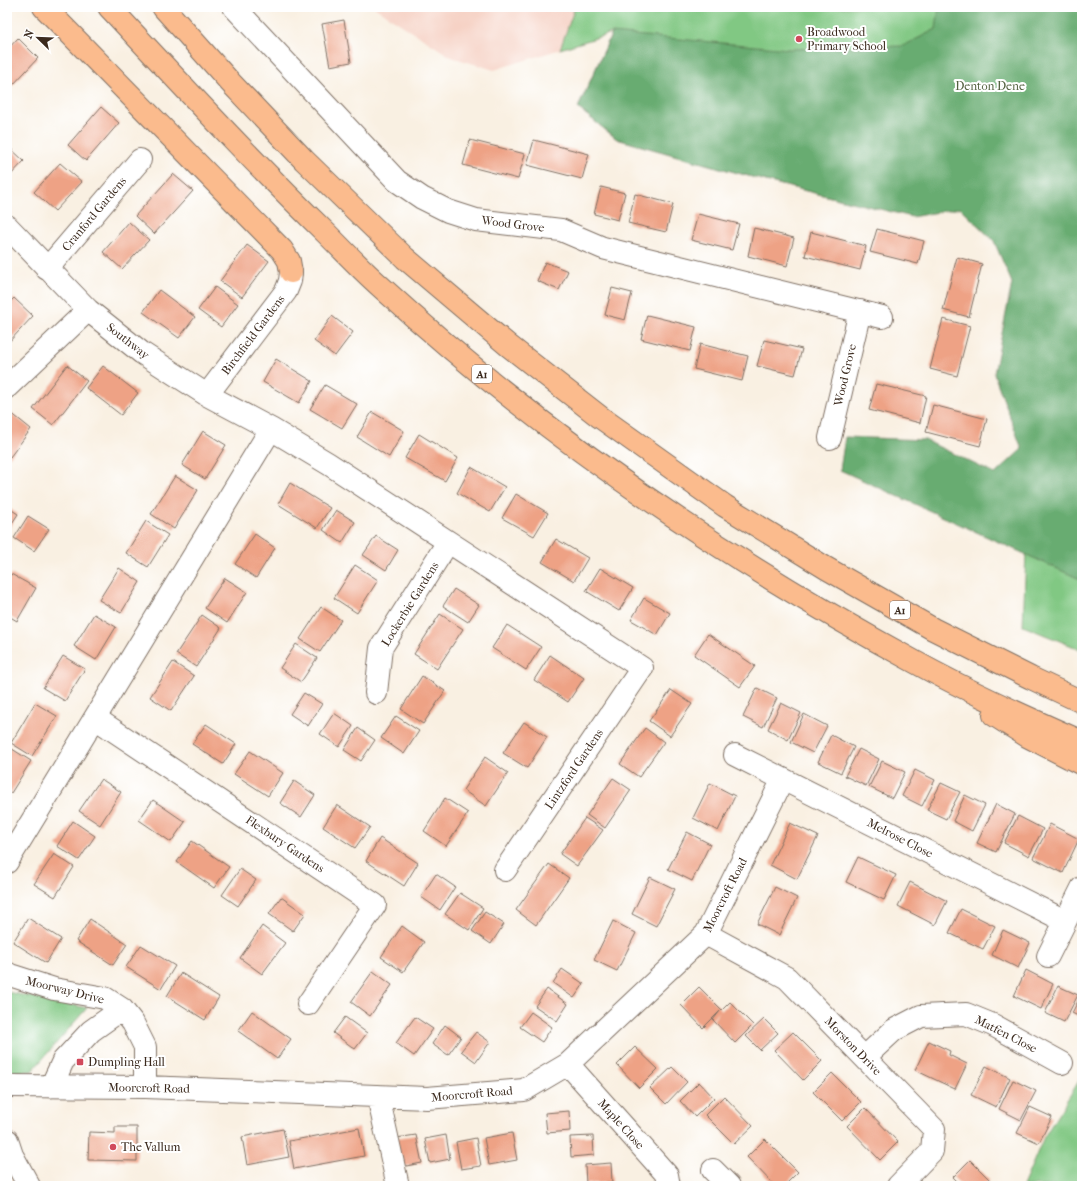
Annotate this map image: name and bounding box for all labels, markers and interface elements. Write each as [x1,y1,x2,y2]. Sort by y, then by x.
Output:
north arrow [18,18,58,58]
place label: Broadwood Primary School [807,25,887,53]
text: N [22,27,37,41]
marker: Broadwood Primary School [794,34,804,44]
park label: Denton Dene [955,79,1025,93]
street label: Cranford Gardens [59,174,129,254]
street label: Wood Grove [480,213,545,235]
street label: Birchfield Gardens [218,292,288,378]
street label: Southway [104,320,153,362]
street label: Wood Grove [831,343,859,408]
road number: A1 [472,365,492,383]
street label: Lockerbie Gardens [378,559,442,649]
road number: A1 [890,601,910,619]
street label: Lintzford Gardens [542,726,606,812]
street label: Flexbury Gardens [243,813,327,876]
street label: Melrose Close [865,815,935,861]
street label: Moorcroft Road [700,855,750,935]
street label: Moorway Drive [24,973,106,1007]
street label: Matfen Close [973,1012,1039,1056]
street label: Morston Drive [822,1014,884,1078]
place label: Dumpling Hall [88,1055,166,1069]
marker: Dumpling Hall [75,1057,85,1067]
street label: Moorcroft Road [108,1080,190,1096]
street label: Moorcroft Road [431,1083,514,1105]
street label: Maple Close [595,1096,647,1152]
place label: The Vallum [121,1140,180,1154]
marker: The Vallum [108,1142,118,1152]

